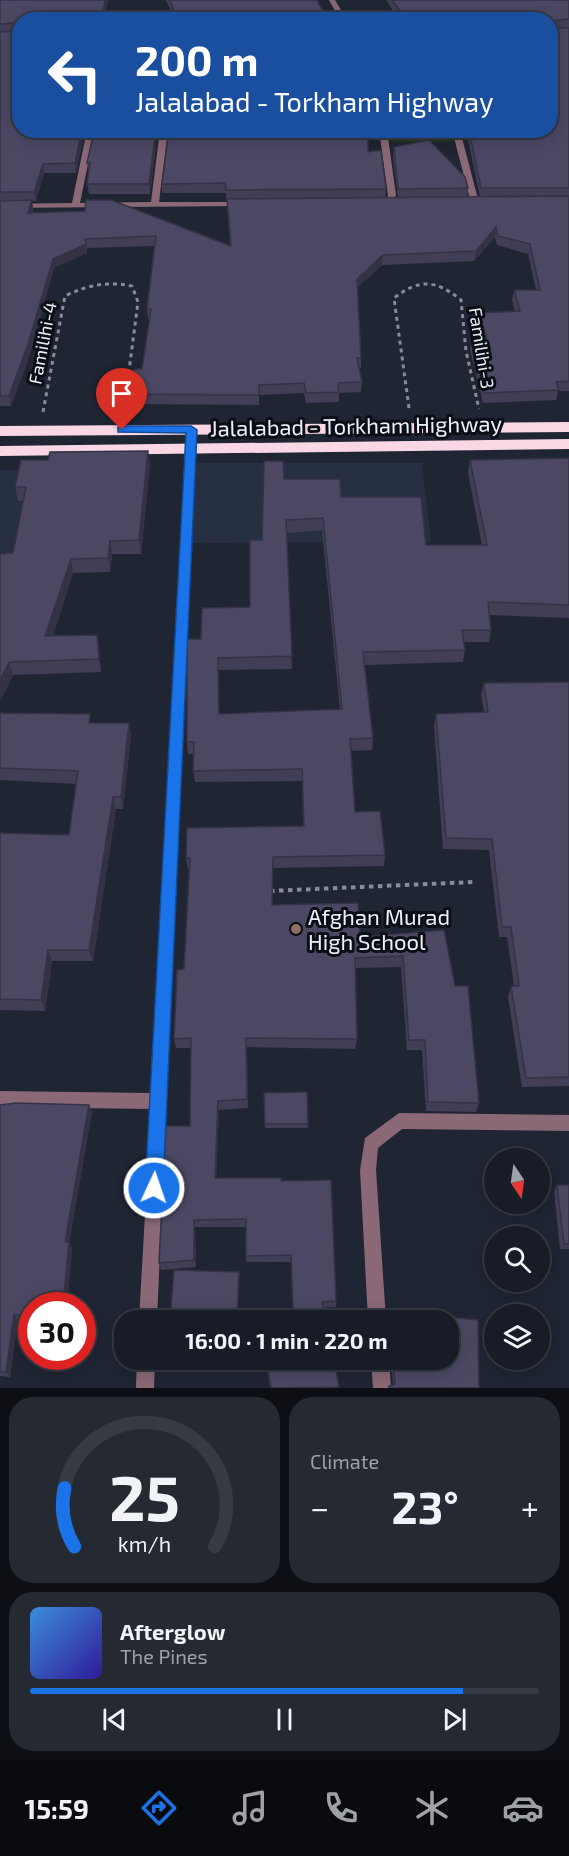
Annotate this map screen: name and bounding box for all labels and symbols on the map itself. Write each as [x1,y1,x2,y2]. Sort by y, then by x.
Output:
street label: Familihi-4 [23,300,61,386]
street label: Familihi-3 [465,306,499,390]
pin [96,368,147,430]
street label: Jalalabad - Torkham Highway [210,409,503,441]
place label: Afghan Murad High School [308,903,450,954]
marker: Afghan Murad High School [289,922,303,936]
north arrow [484,1148,550,1214]
position arrow [122,1156,186,1220]
speed limit sign: 30 [18,1292,96,1370]

